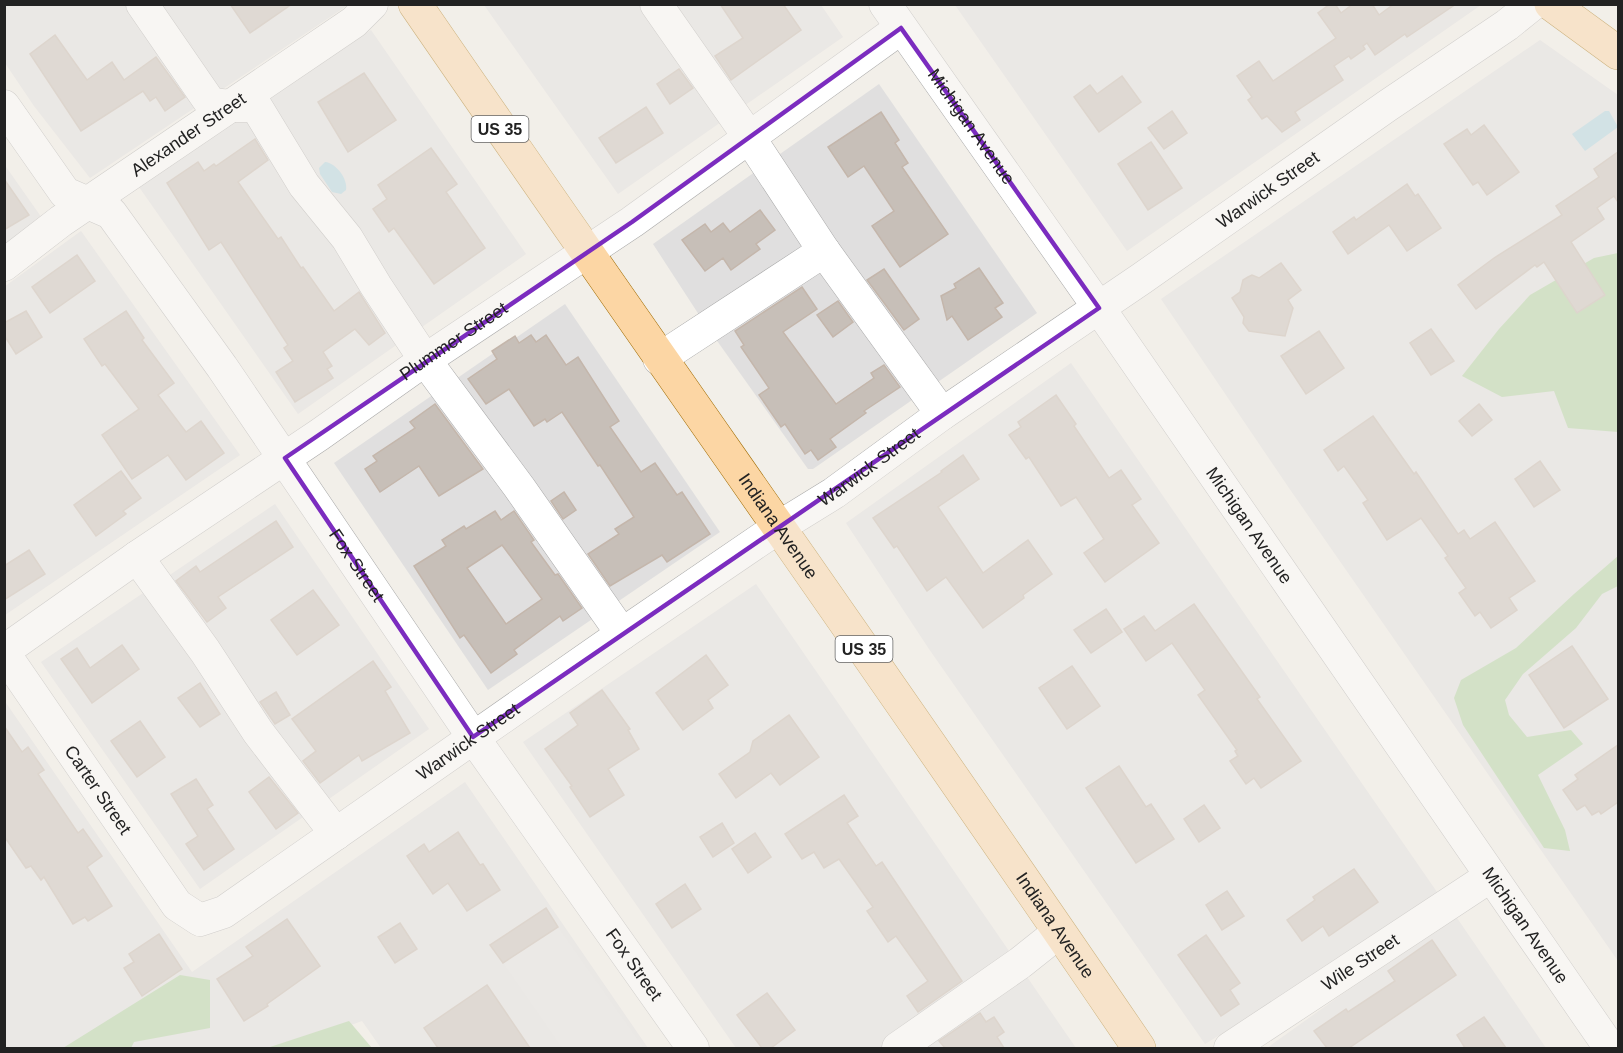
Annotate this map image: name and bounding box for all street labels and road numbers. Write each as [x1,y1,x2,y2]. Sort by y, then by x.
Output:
street label: Michigan Avenue [924,65,1019,188]
street label: Alexander Street [127,89,250,180]
road number: US 35 [472,116,528,142]
street label: Warwick Street [1213,147,1323,233]
street label: Plummer Street [396,298,511,385]
street label: Warwick Street [814,424,924,510]
street label: Michigan Avenue [1202,463,1296,587]
street label: Indiana Avenue [734,470,822,583]
street label: Fox Street [325,525,388,605]
road number: US 35 [836,636,892,662]
street label: Warwick Street [413,699,523,784]
street label: Carter Street [61,742,135,838]
street label: Michigan Avenue [1478,863,1572,987]
street label: Indiana Avenue [1012,869,1098,982]
street label: Fox Street [602,925,666,1004]
street label: Wile Street [1318,930,1403,995]

